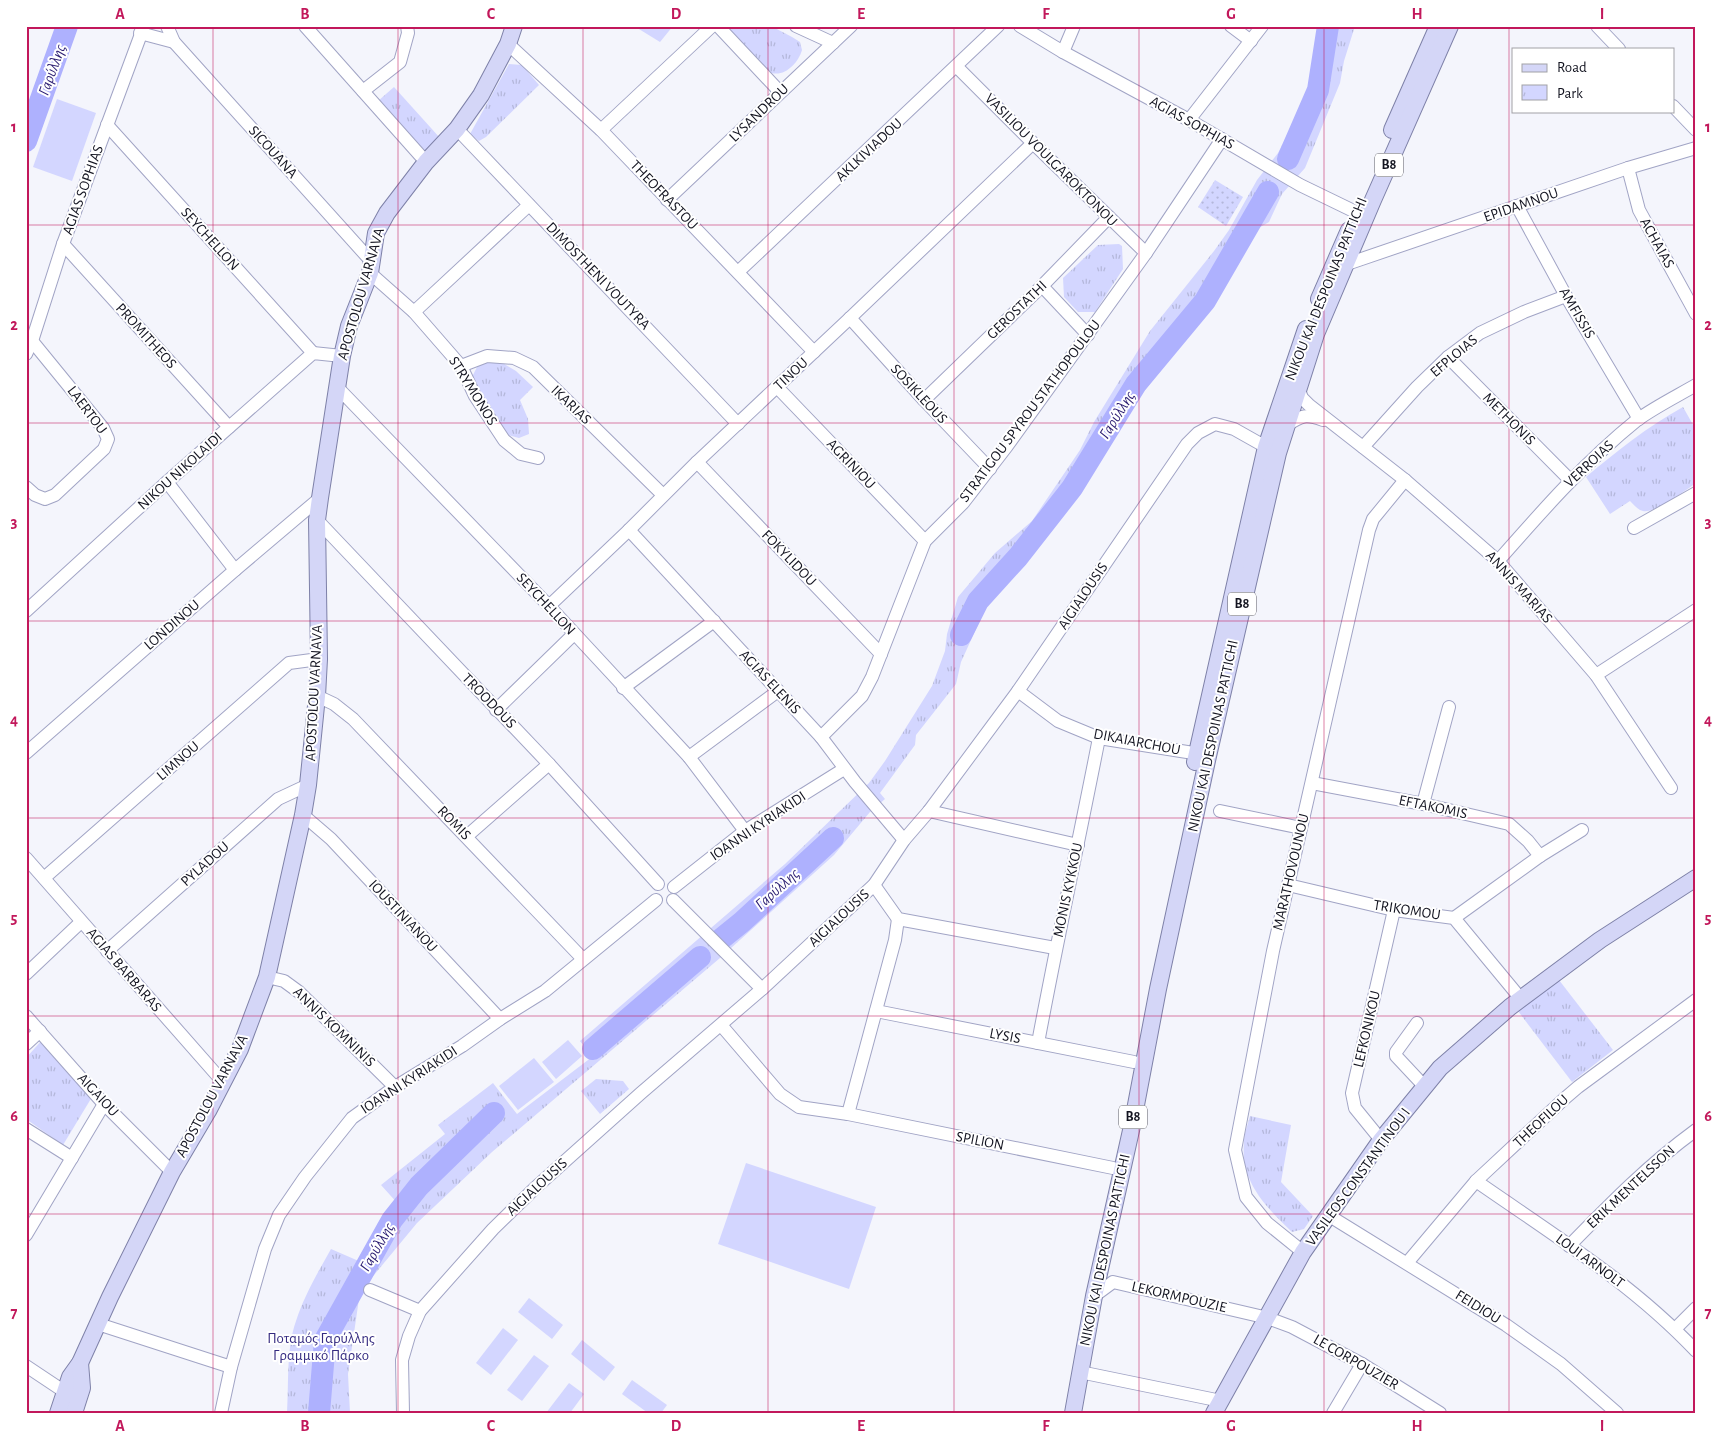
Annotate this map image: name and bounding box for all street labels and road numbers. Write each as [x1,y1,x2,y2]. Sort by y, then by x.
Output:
street label: LYSANDROU [726,81,792,145]
street label: VASILIOU VOULGAROKTONOU [982,91,1120,229]
street label: AGIAS SOPHIAS [1147,94,1237,152]
street label: AKLKIVIADOU [833,116,905,184]
street label: SICOUANA [246,123,300,181]
street label: AGIAS SOPHIAS [60,143,106,237]
road number: B8 [1375,154,1403,176]
street label: THEOFRASTOU [627,157,701,233]
street label: EPIDAMNOU [1482,185,1560,225]
street label: NIKOU KAI DESPOINAS PATTICHI [1282,195,1370,383]
street label: SEYCHELLON [178,205,242,273]
street label: ACHAIAS [1637,215,1677,271]
street label: DIMOSTHENI VOUTYRA [543,219,653,333]
street label: APOSTOLOU VARNAVA [335,226,387,362]
street label: GEROSTATHI [984,278,1050,342]
street label: AMFISSIS [1556,285,1598,341]
street label: PROMITHEOS [113,300,179,372]
street label: STRATIGOU SPYROU STATHOPOULOU [957,317,1103,505]
street label: EFPLOIAS [1428,332,1480,380]
street label: STRYMONOS [446,354,500,428]
street label: TINOU [771,355,811,393]
street label: SOSIKLEOUS [888,361,950,427]
street label: LAERTOU [64,383,110,437]
street label: IKARIAS [548,383,594,427]
street label: METHONIS [1480,390,1538,448]
street label: NIKOU NIKOLAIDI [135,429,225,513]
street label: AGRINIOU [824,436,878,492]
street label: VERROIAS [1561,438,1617,490]
street label: FOKYLIDOU [759,527,819,589]
street label: ANNIS MARIAS [1483,548,1555,626]
street label: AIGIALOUSIS [1055,560,1111,632]
street label: SEYCHELLON [514,570,578,638]
road number: B8 [1228,592,1256,616]
street label: LONDINOU [141,597,203,653]
street label: APOSTOLOU VARNAVA [303,624,325,762]
street label: NIKOU KAI DESPOINAS PATTICHI [1185,639,1241,833]
street label: AGIAS ELENIS [737,647,803,717]
street label: TROODOUS [459,671,519,731]
street label: DIKAIARCHOU [1092,726,1182,758]
street label: LIMNOU [154,739,202,783]
street label: IOANNI KYRIAKIDI [707,789,809,863]
street label: EFTAKOMIS [1397,792,1469,822]
street label: ROMIS [434,803,474,843]
street label: MARATHOVOUNOU [1270,812,1312,932]
street label: PYLADOU [178,839,232,889]
street label: MONIS KYKKOU [1051,841,1085,939]
street label: IOUSTINIANOU [366,877,440,955]
street label: AIGIALOUSIS [806,886,872,950]
street label: TRIKOMOU [1372,897,1442,923]
street label: AGIAS BARBARAS [84,925,164,1015]
street label: ANNIS KOMNINIS [290,984,378,1070]
street label: LEFKONIKOU [1351,989,1383,1069]
street label: LYSIS [988,1026,1022,1046]
street label: APOSTOLOU VARNAVA [173,1032,251,1160]
street label: IOANNI KYRIAKIDI [358,1043,460,1117]
street label: AIGAIOU [75,1071,121,1119]
street label: THEOFILOU [1511,1092,1571,1150]
street label: VASILEOS CONSTANTINOU I [1303,1105,1413,1249]
road number: B8 [1119,1106,1147,1128]
street label: SPILION [955,1129,1005,1153]
street label: ERIK MENTELSSON [1584,1143,1678,1231]
street label: NIKOU KAI DESPOINAS PATTICHI [1077,1153,1133,1347]
street label: AIGIALOUSIS [504,1155,570,1219]
street label: LOUI ARNOLT [1553,1231,1627,1291]
street label: LEKORMPOUZIE [1130,1279,1228,1315]
street label: FEIDIOU [1453,1287,1503,1327]
street label: LE CORPOUZIER [1311,1332,1401,1392]

